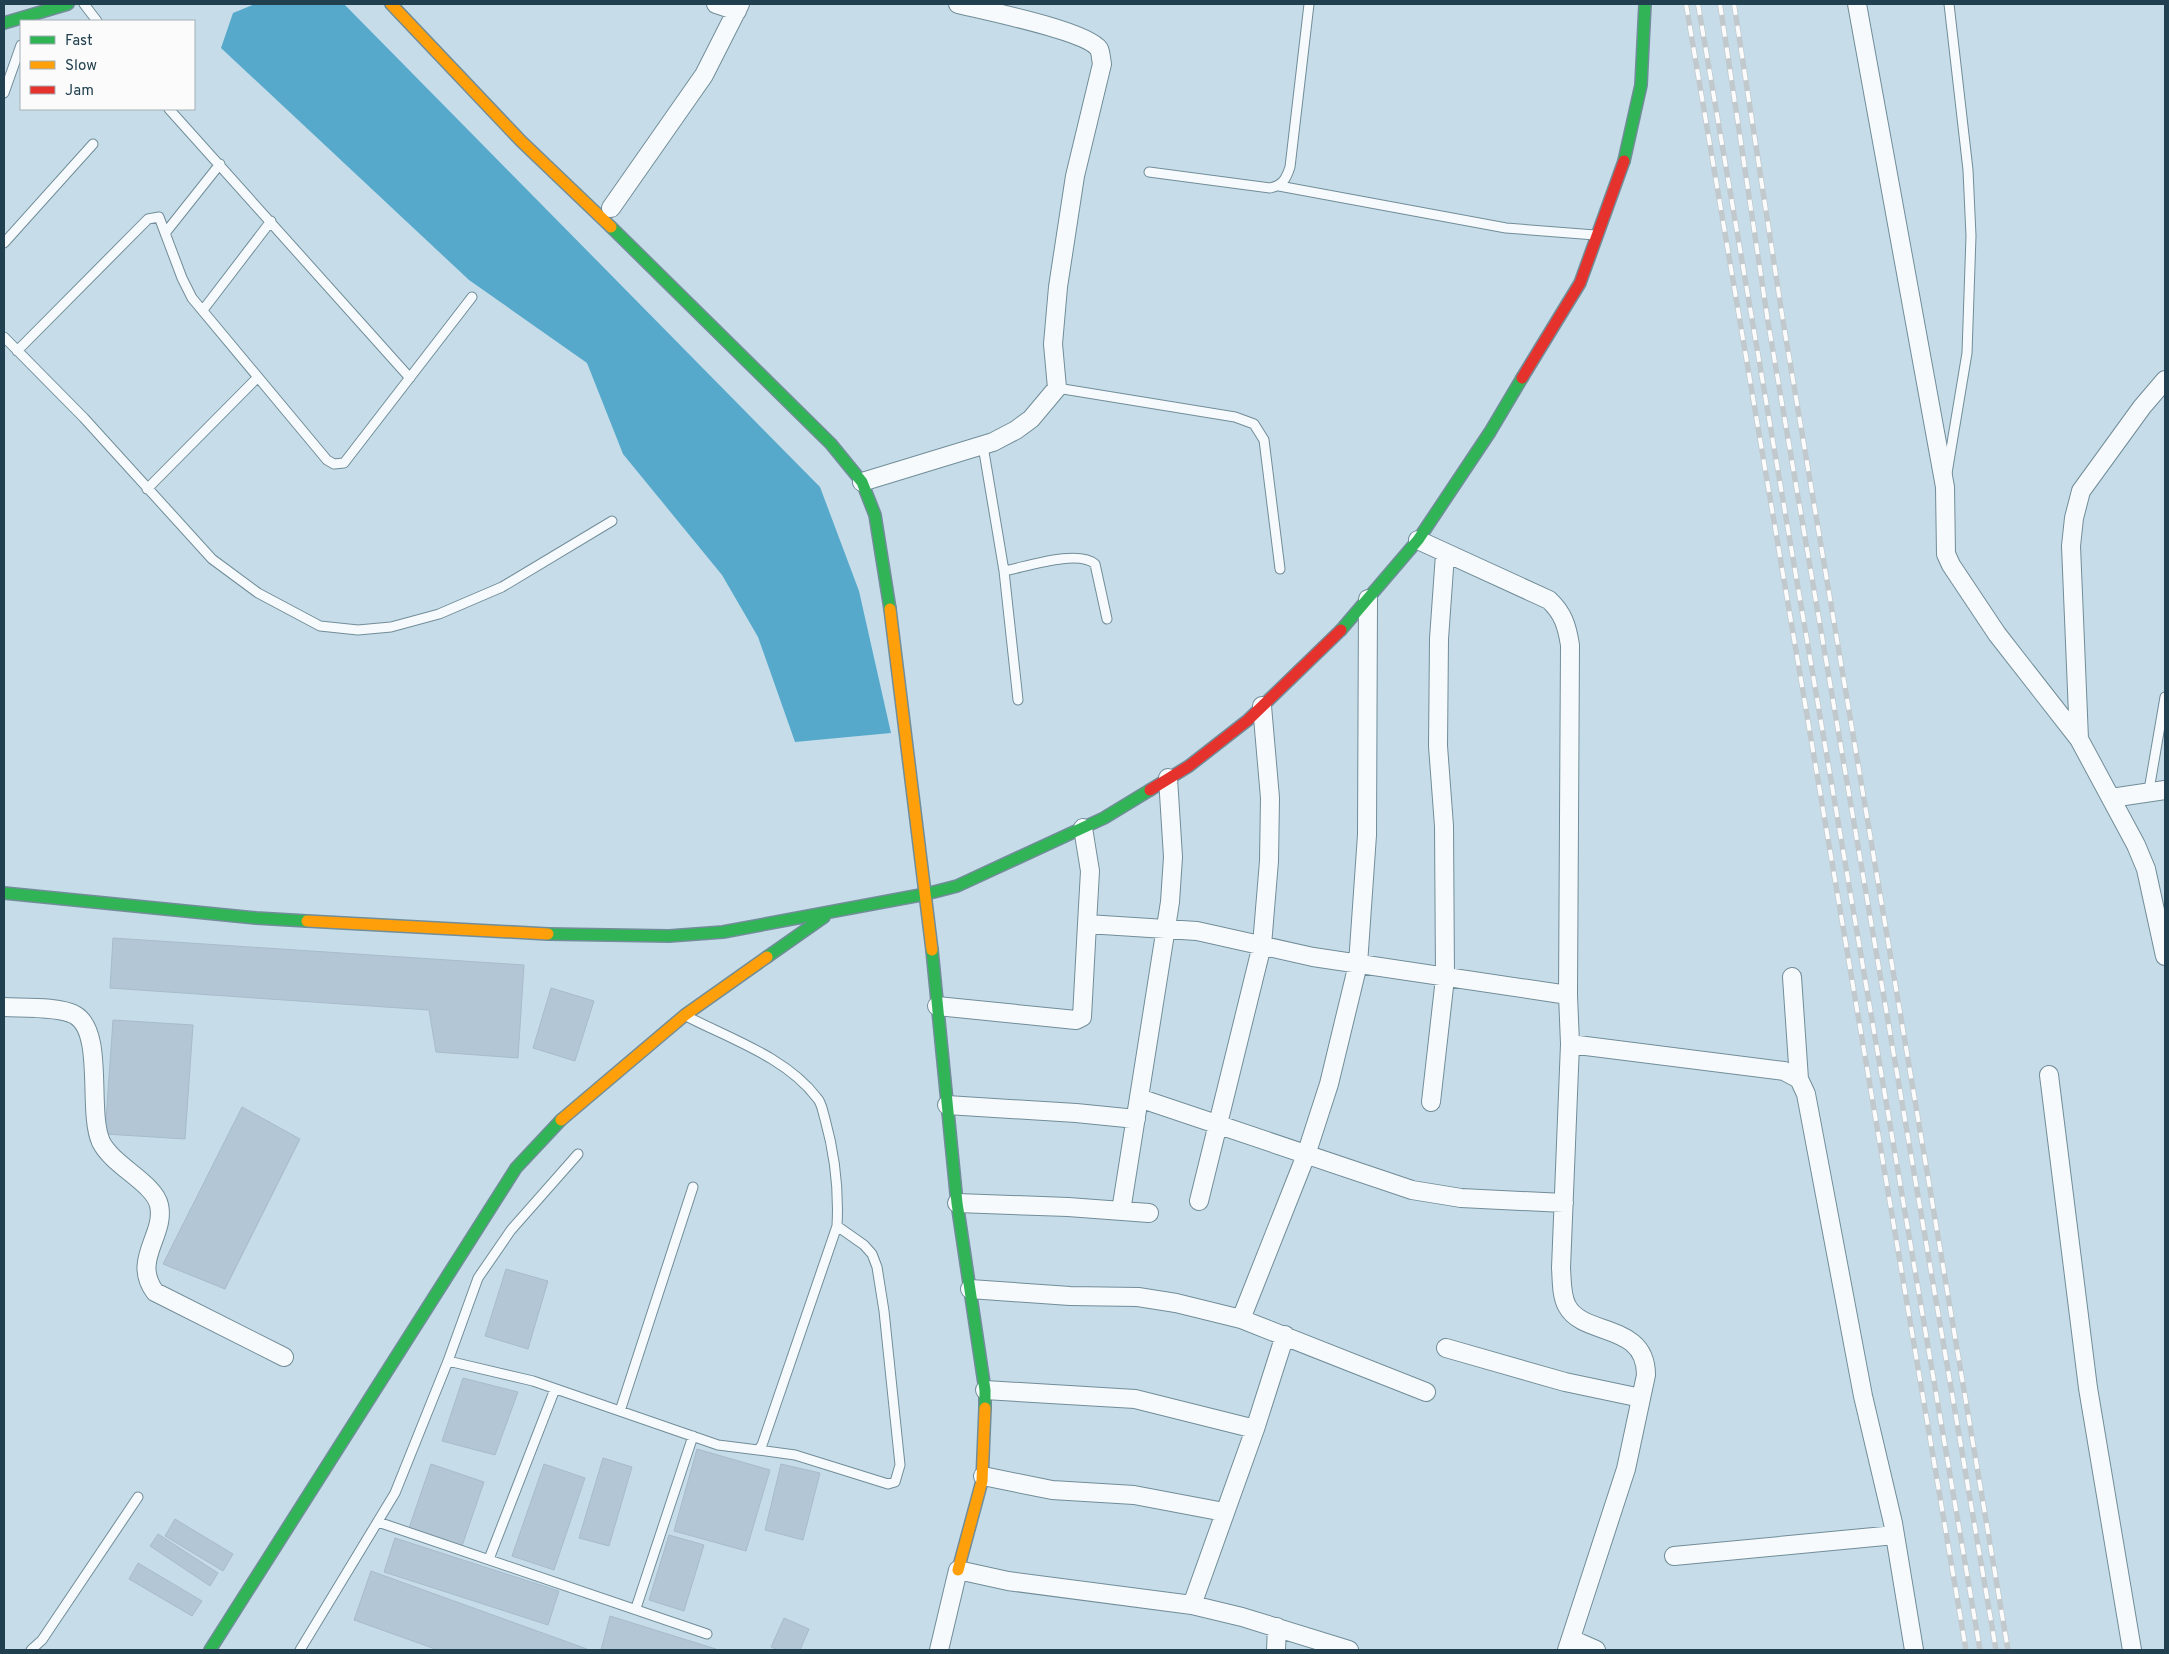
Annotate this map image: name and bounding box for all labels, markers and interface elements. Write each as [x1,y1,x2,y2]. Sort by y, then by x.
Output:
legend [20,20,195,110]
text: Fast [65,32,93,51]
text: Slow [65,57,97,76]
text: Jam [65,82,94,101]

